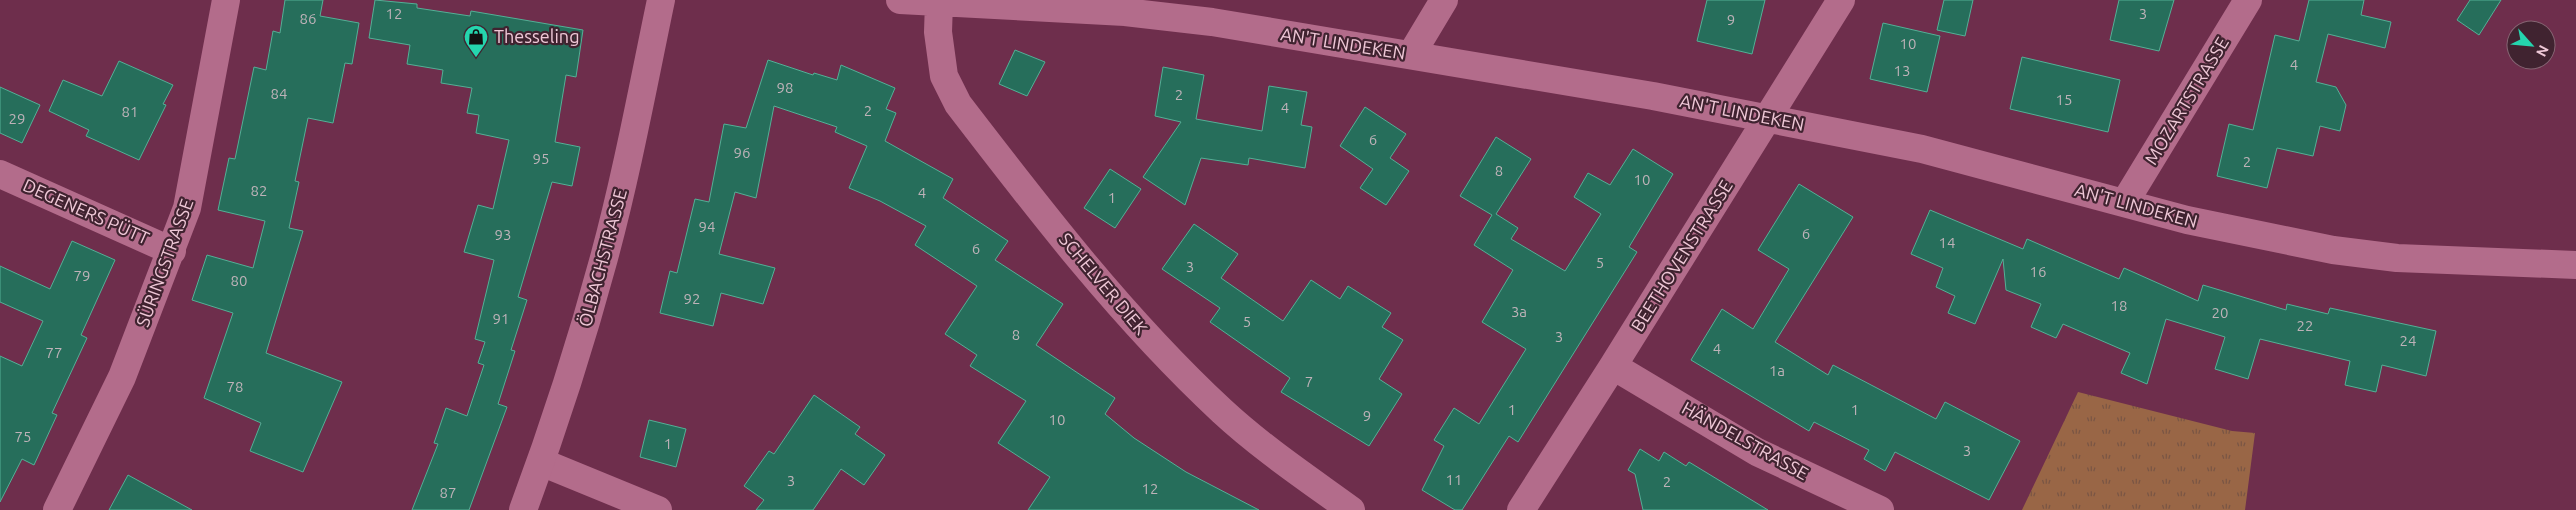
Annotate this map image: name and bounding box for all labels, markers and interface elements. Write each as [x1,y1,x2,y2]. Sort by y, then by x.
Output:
house number: 12 [386,5,402,22]
house number: 3 [2139,5,2147,22]
house number: 86 [300,10,316,27]
house number: 9 [1727,11,1735,28]
north arrow [2506,20,2556,70]
street label: AN'T LINDEKEN [1279,23,1407,63]
shop icon: Thesseling [463,24,489,58]
place label: Thesseling [494,26,580,46]
street label: MOZARTSTRASSE [2140,33,2232,168]
house number: 10 [1900,35,1916,52]
text: N [2533,43,2552,59]
house number: 4 [2290,56,2298,73]
house number: 13 [1894,62,1910,79]
house number: 98 [777,79,793,96]
house number: 84 [271,85,287,102]
house number: 2 [1175,86,1183,103]
street label: AN'T LINDEKEN [1678,90,1806,134]
house number: 15 [2056,91,2072,108]
house number: 4 [1281,99,1289,116]
house number: 2 [864,102,872,119]
house number: 81 [122,103,138,120]
house number: 29 [9,110,25,127]
house number: 6 [1369,131,1377,148]
house number: 96 [734,144,750,161]
house number: 95 [533,150,549,167]
house number: 2 [2243,153,2251,170]
house number: 8 [1495,162,1503,179]
house number: 10 [1634,171,1650,188]
street label: DEGENERS PÜTT [20,174,153,248]
street label: BEETHOVENSTRASSE [1626,176,1736,335]
street label: AN'T LINDEKEN [2073,179,2200,231]
house number: 82 [251,182,267,199]
house number: 4 [918,184,926,201]
street label: ÖLBACHSTRASSE [574,187,630,329]
house number: 1 [1108,189,1116,206]
street label: SÜRINGSTRASSE [132,196,196,329]
house number: 94 [699,218,715,235]
house number: 6 [1802,225,1810,242]
house number: 93 [495,226,511,243]
street label: SCHELVER DIEK [1056,229,1152,338]
house number: 14 [1939,234,1955,251]
house number: 6 [972,240,980,257]
house number: 5 [1596,254,1604,271]
house number: 3 [1186,258,1194,275]
house number: 16 [2030,263,2046,280]
house number: 79 [74,267,90,284]
house number: 80 [231,272,247,289]
house number: 92 [684,290,700,307]
house number: 18 [2111,297,2127,314]
house number: 3a [1511,303,1527,320]
house number: 20 [2212,304,2228,321]
house number: 91 [493,310,509,327]
house number: 5 [1243,313,1251,330]
house number: 22 [2297,317,2313,334]
house number: 8 [1012,326,1020,343]
house number: 3 [1555,328,1563,345]
house number: 24 [2400,332,2416,349]
house number: 4 [1713,340,1721,357]
house number: 77 [46,344,62,361]
house number: 1a [1769,362,1785,379]
house number: 7 [1305,373,1313,390]
house number: 78 [227,378,243,395]
street label: HÄNDELSTRASSE [1679,397,1812,483]
house number: 1 [1508,401,1516,418]
house number: 1 [1851,401,1859,418]
house number: 9 [1363,407,1371,424]
house number: 10 [1049,411,1065,428]
house number: 75 [15,428,31,445]
house number: 1 [664,435,672,452]
house number: 3 [1963,442,1971,459]
house number: 11 [1446,471,1462,488]
house number: 3 [787,472,795,489]
house number: 2 [1663,473,1671,490]
house number: 12 [1142,480,1158,497]
house number: 87 [440,484,456,501]

